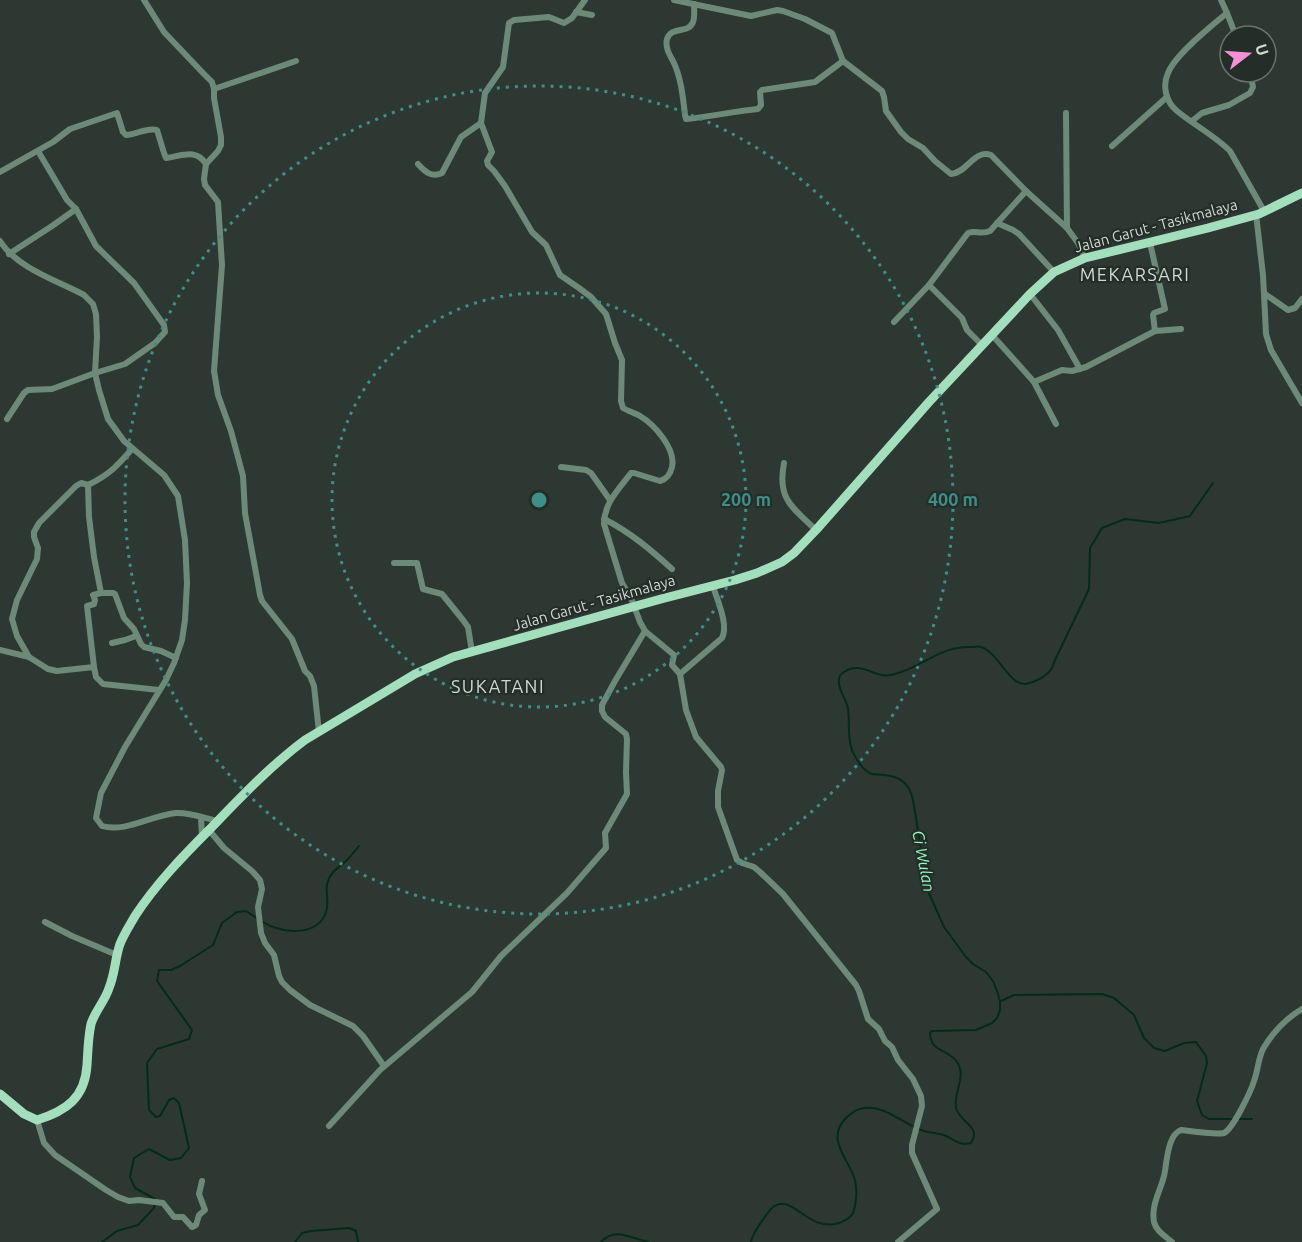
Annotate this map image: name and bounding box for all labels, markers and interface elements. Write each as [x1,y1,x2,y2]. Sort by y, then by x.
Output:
north arrow [1218,24,1278,84]
text: U [1252,42,1273,58]
street label: Jalan Garut - Tasikmalaya [1072,196,1239,255]
district label: MEKARSARI [1080,264,1190,284]
text: 200 m [721,489,771,509]
text: 400 m [928,489,978,509]
centre of rings [529,490,549,510]
street label: Jalan Garut - Tasikmalaya [511,571,677,634]
district label: SUKATANI [451,676,545,696]
water label: Ci Wulan [909,829,939,893]

